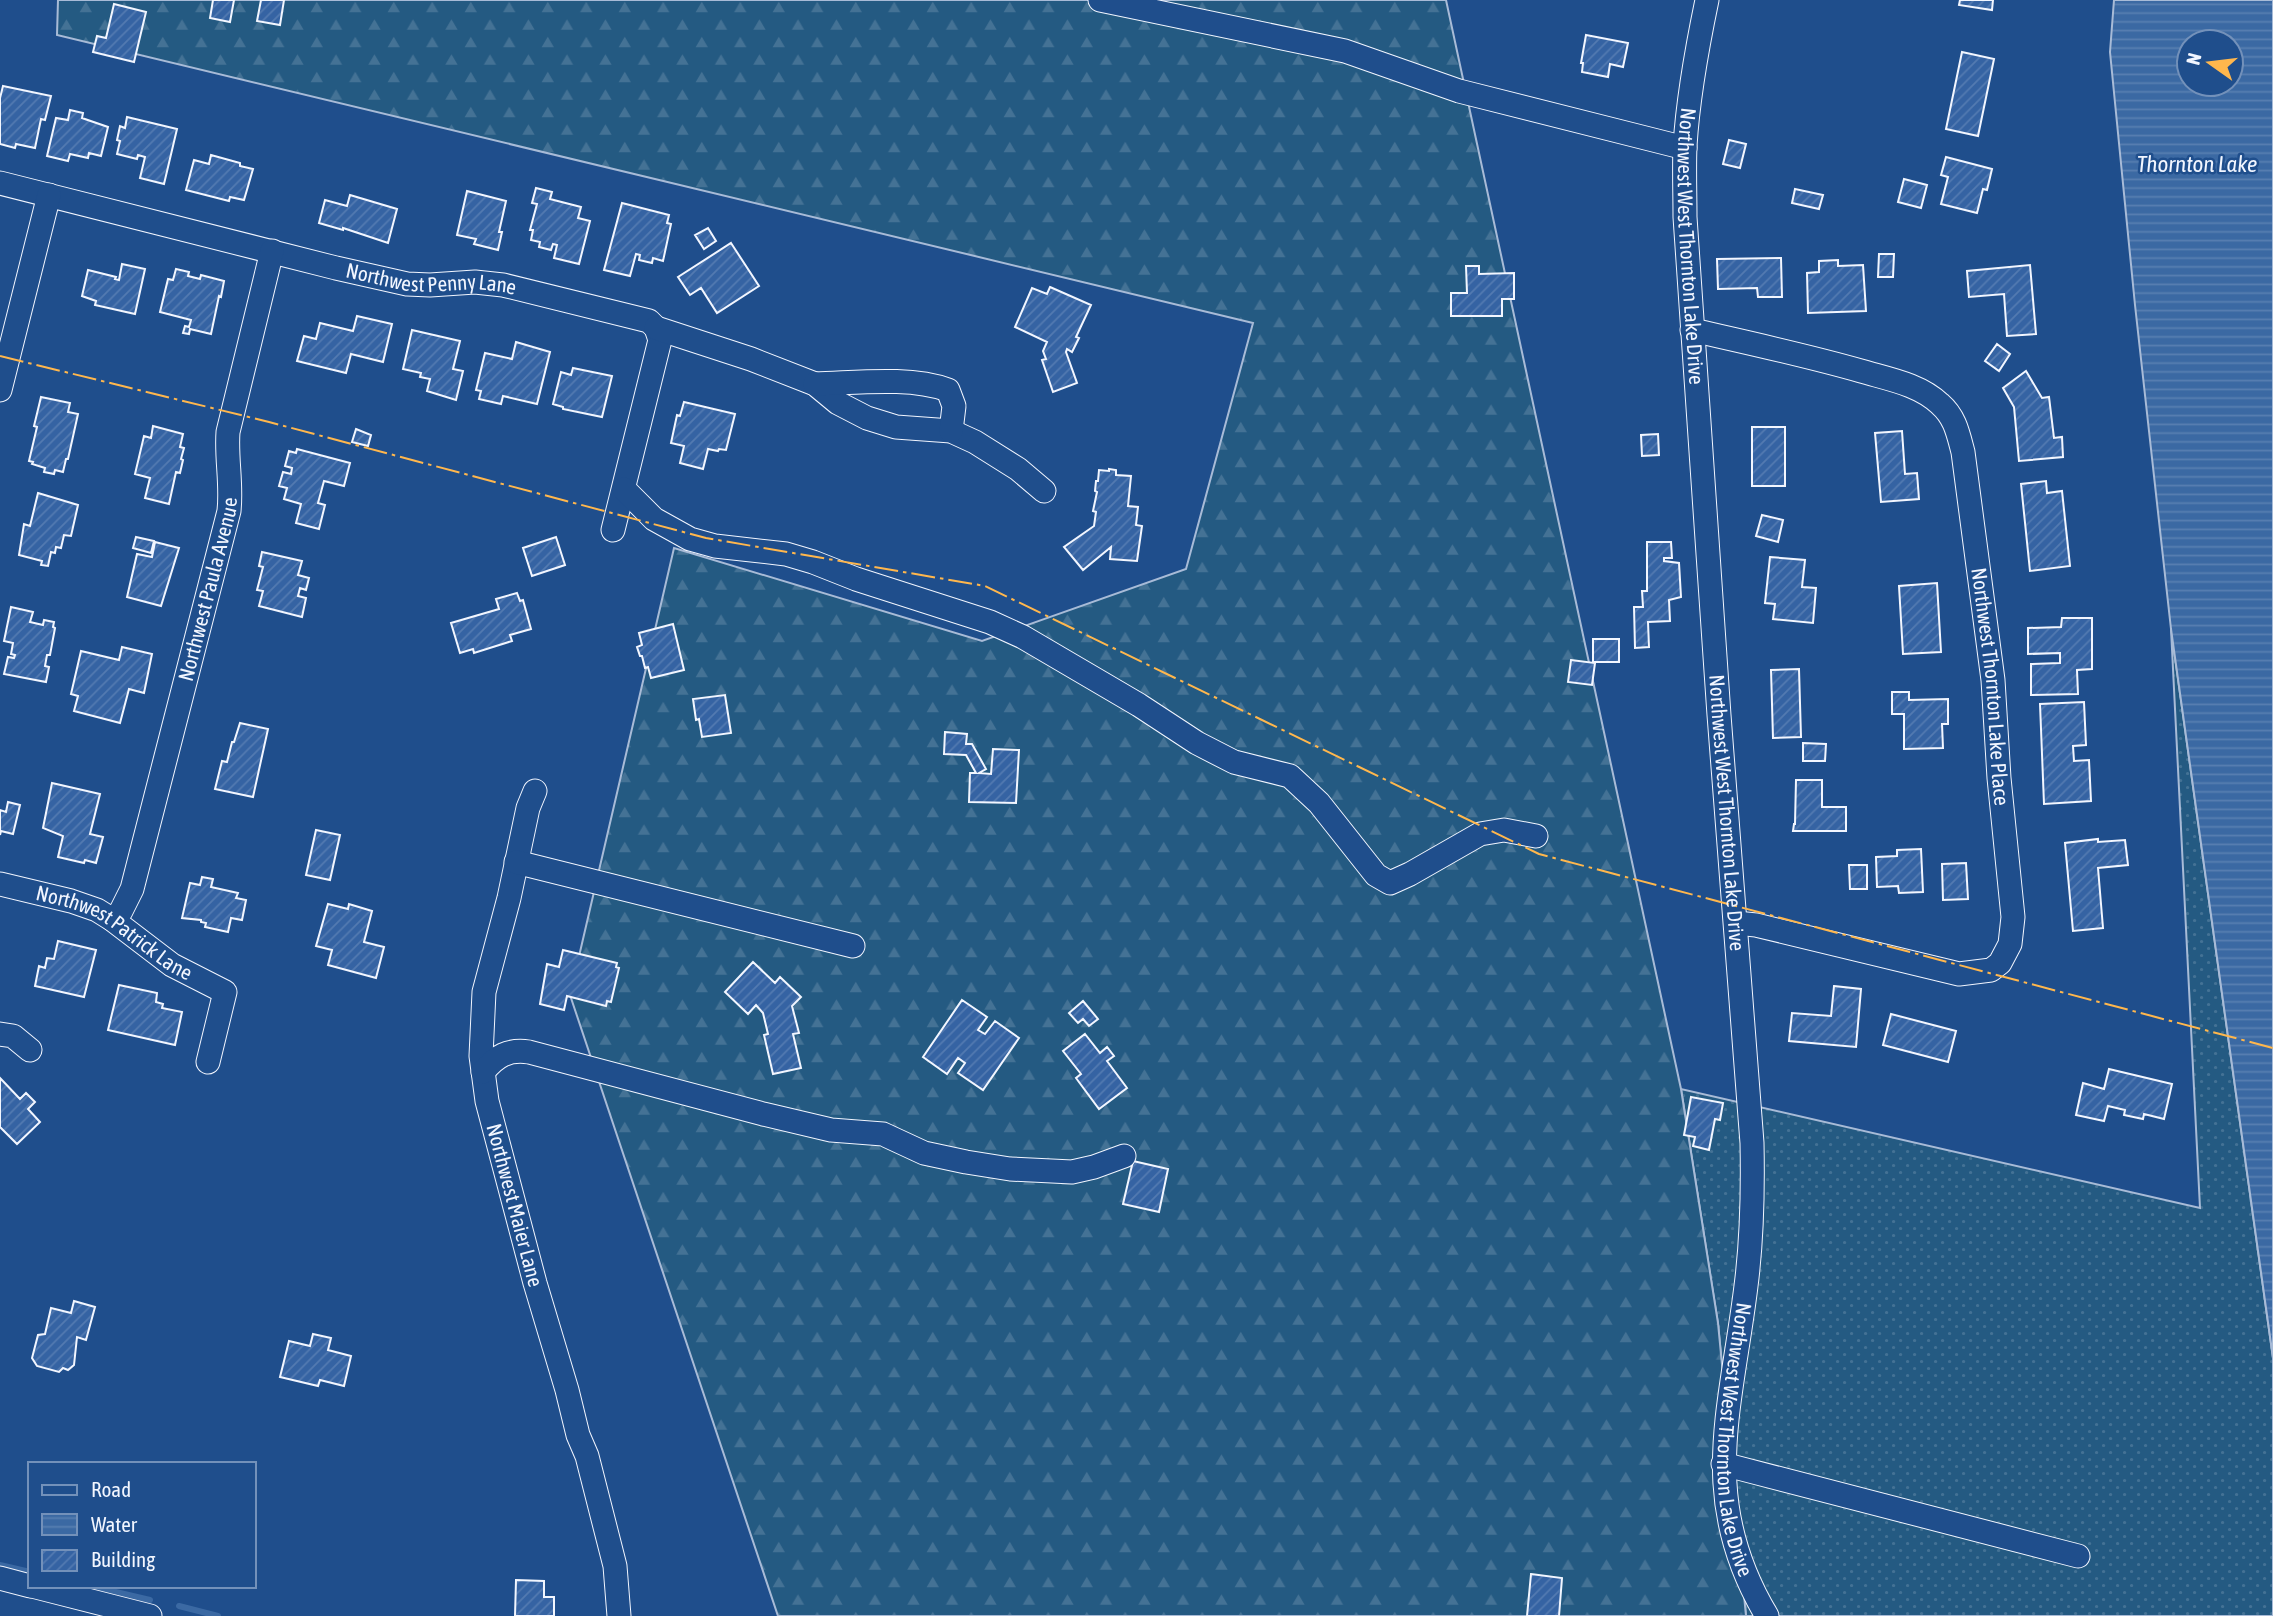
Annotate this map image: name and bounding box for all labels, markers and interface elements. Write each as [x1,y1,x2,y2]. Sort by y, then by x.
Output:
north arrow [2175,28,2245,98]
text: N [2181,51,2206,67]
street label: Northwest West Thornton Lake Drive [1674,107,1709,385]
water label: Thornton Lake [2137,151,2257,177]
street label: Northwest Penny Lane [344,258,519,299]
street label: Northwest Paula Avenue [173,497,241,684]
street label: Northwest Thornton Lake Place [1967,566,2015,807]
street label: Northwest West Thornton Lake Drive [1705,674,1750,952]
street label: Northwest Patrick Lane [34,880,197,984]
street label: Northwest Maier Lane [482,1121,548,1289]
street label: Northwest West Thornton Lake Drive [1713,1301,1758,1580]
legend [28,1462,256,1588]
text: Road [91,1477,131,1501]
text: Water [91,1512,138,1536]
text: Building [91,1547,155,1571]

